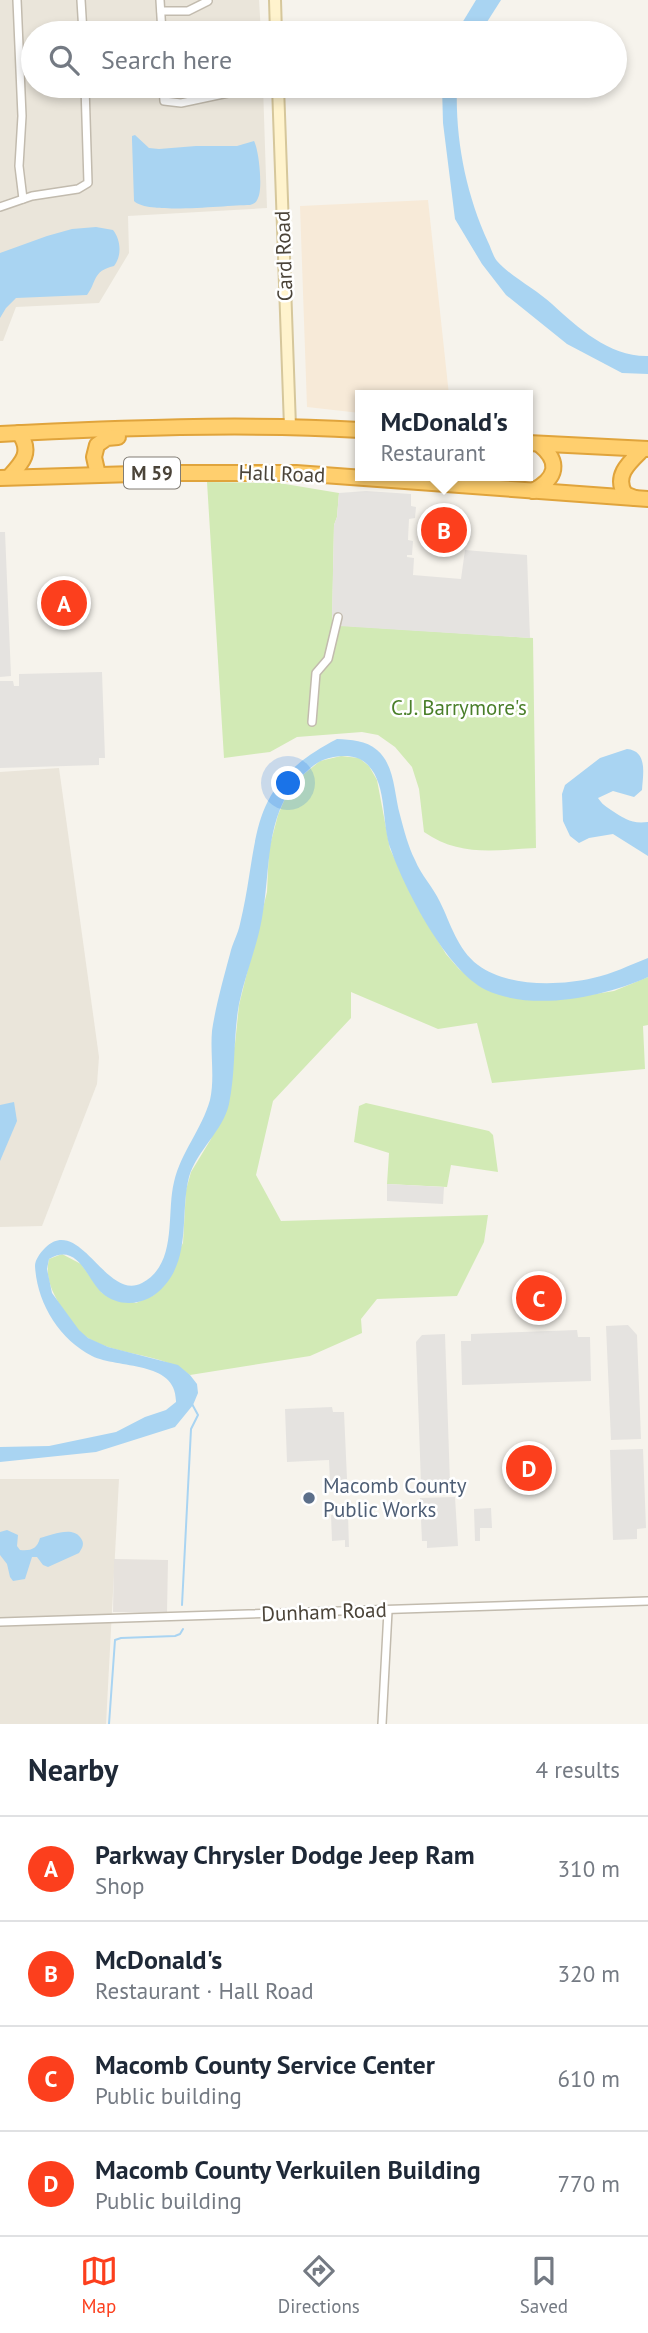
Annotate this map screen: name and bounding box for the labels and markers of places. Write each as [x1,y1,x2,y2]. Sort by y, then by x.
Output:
pin: B [421,504,467,556]
pin: A [41,577,87,629]
pin: C [516,1272,562,1324]
pin: D [506,1442,552,1494]
place label: Macomb County Public Works [323,1472,467,1523]
marker: Macomb County Public Works [301,1490,317,1506]

